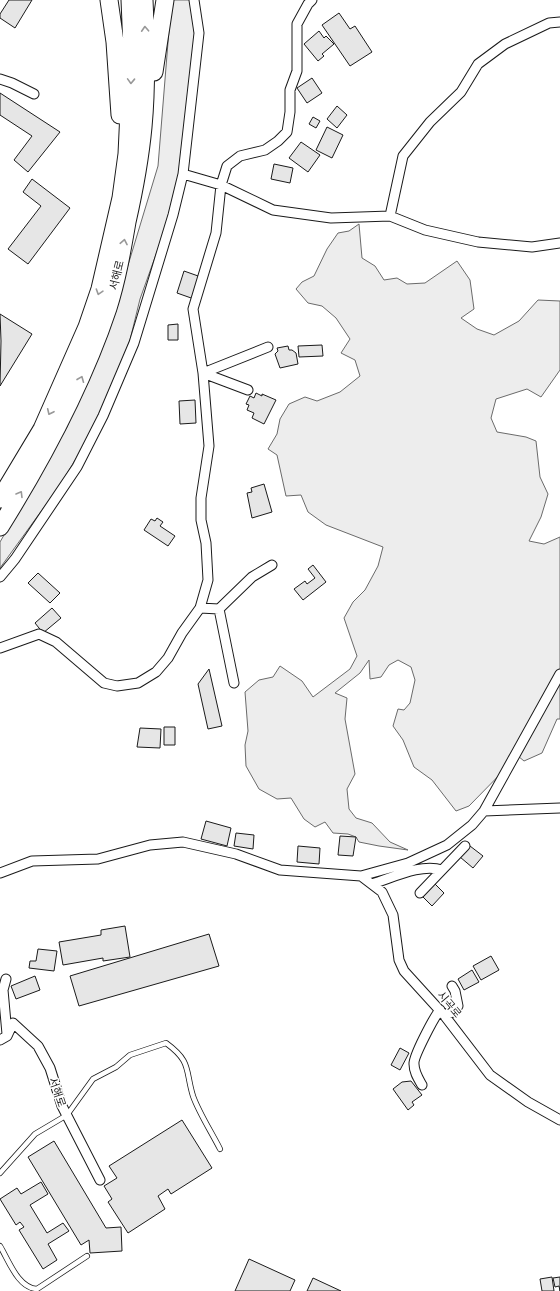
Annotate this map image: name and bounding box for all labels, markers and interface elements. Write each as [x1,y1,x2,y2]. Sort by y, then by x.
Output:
one-way arrow [141,26,150,32]
one-way arrow [127,78,135,84]
one-way arrow [119,238,127,245]
street label: 서해로 [105,258,127,292]
one-way arrow [95,288,104,295]
one-way arrow [76,375,84,382]
one-way arrow [47,408,55,416]
one-way arrow [16,491,23,498]
street label: 시곡로 [434,988,466,1020]
street label: 서해로 [46,1075,70,1109]

